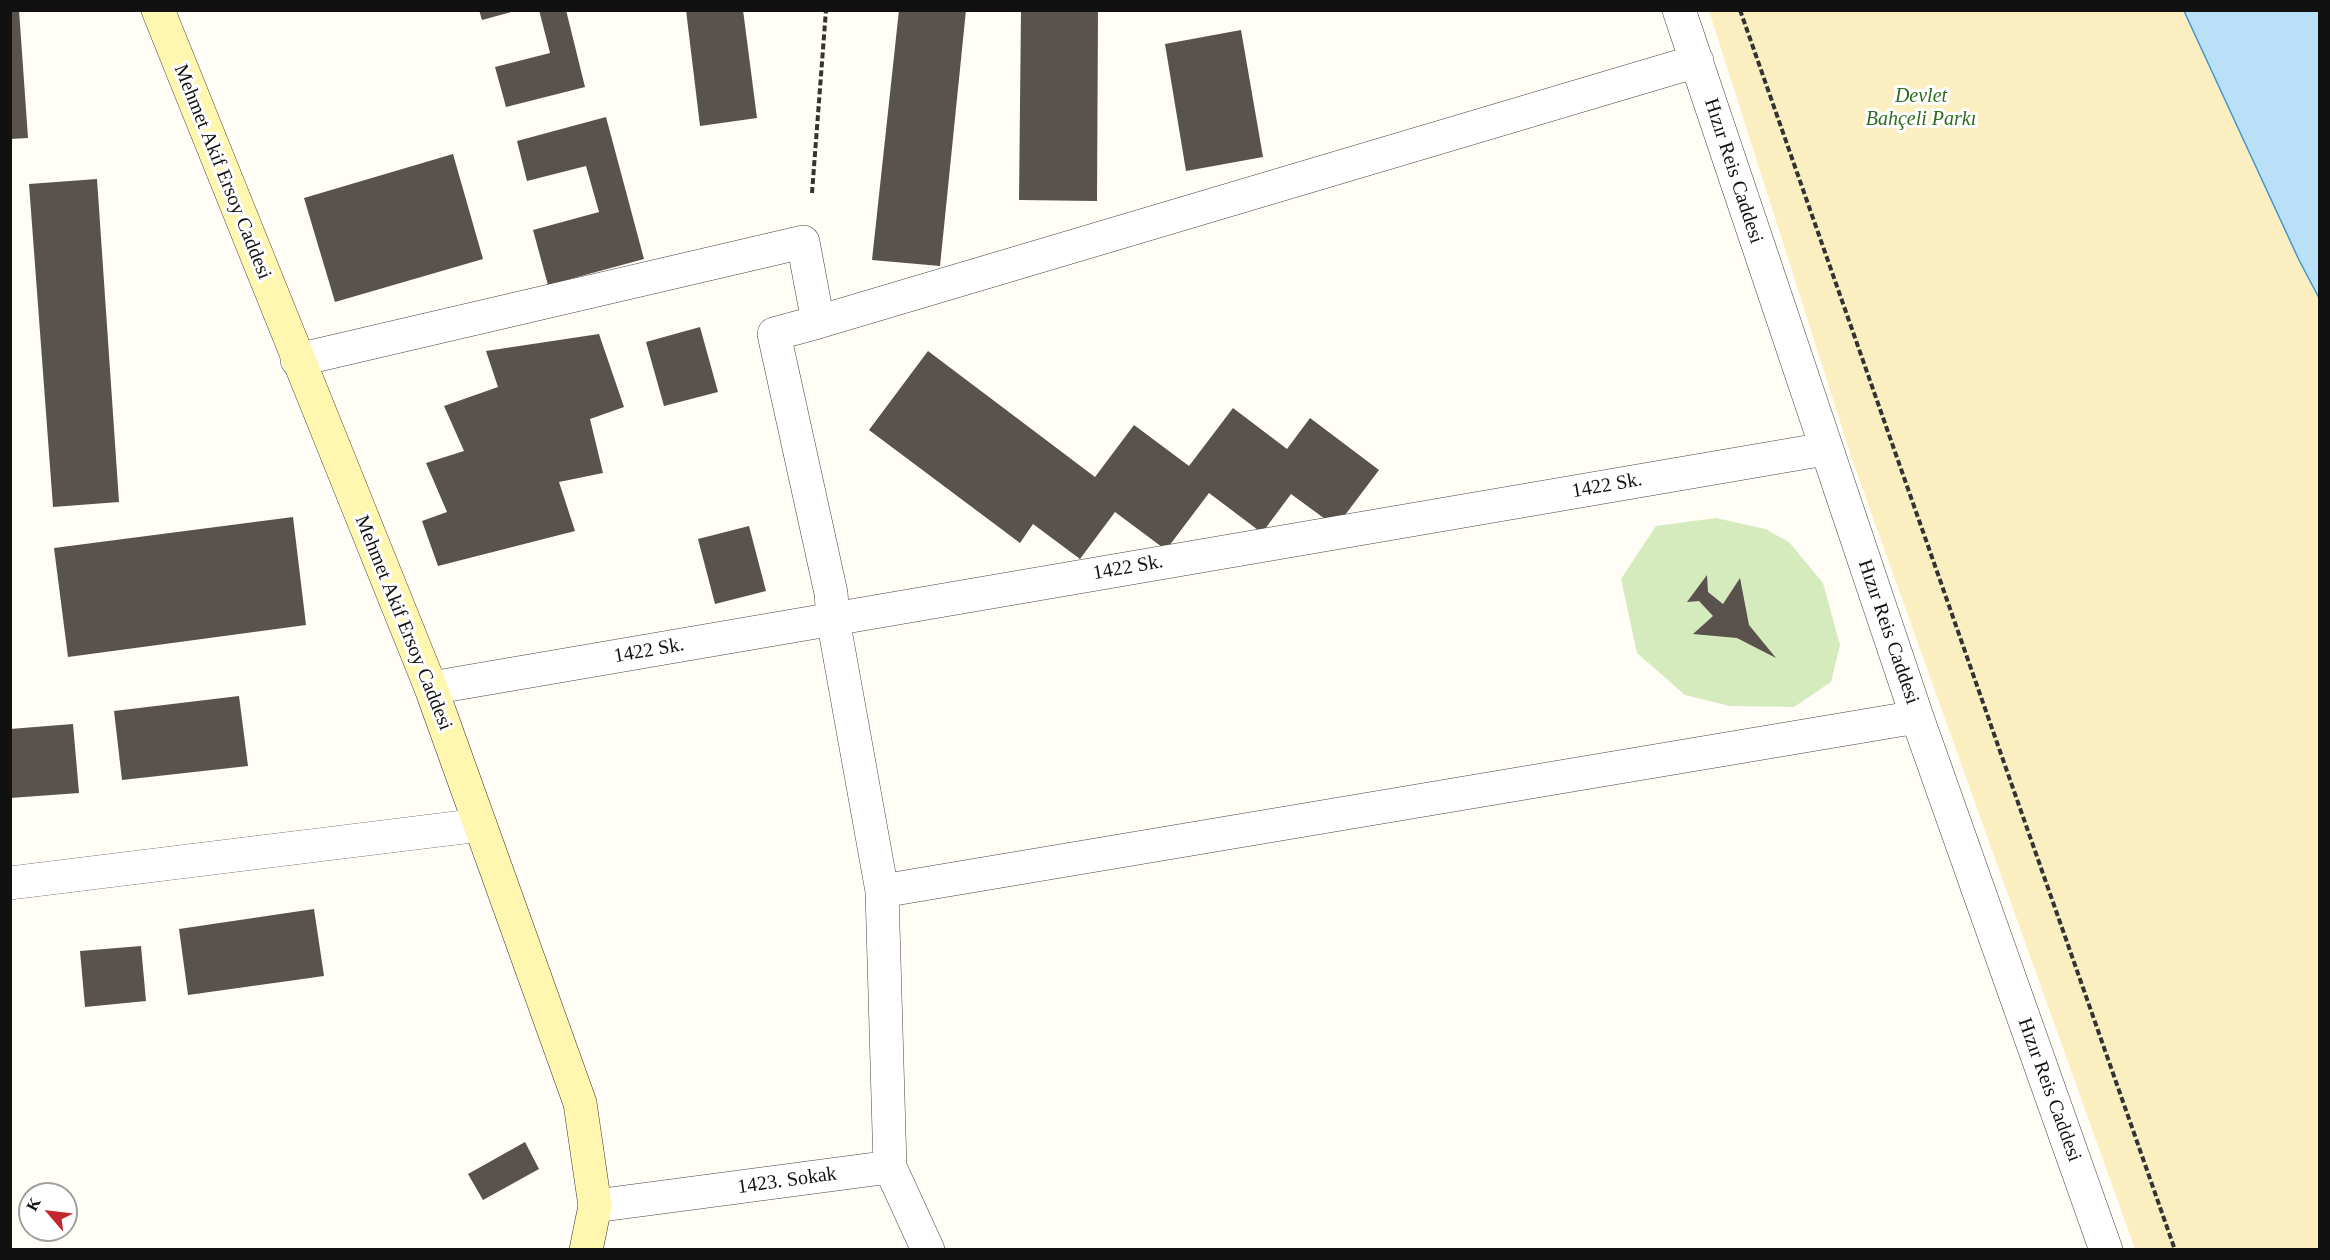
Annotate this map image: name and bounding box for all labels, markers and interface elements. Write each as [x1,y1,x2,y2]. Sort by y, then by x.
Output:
street label: Mehmet Akif Ersoy Caddesi [168,61,276,283]
park label: Devlet Bahçeli Parkı [1866,85,1976,132]
street label: Hızır Reis Caddesi [1698,95,1768,247]
street label: 1422 Sk. [1570,468,1644,504]
street label: Mehmet Akif Ersoy Caddesi [349,512,457,734]
street label: 1422 Sk. [1091,550,1165,586]
street label: Hızır Reis Caddesi [1852,557,1924,707]
street label: 1422 Sk. [612,633,686,669]
street label: Hızır Reis Caddesi [2012,1015,2086,1165]
street label: 1423. Sokak [736,1162,838,1200]
north arrow [18,1182,78,1242]
text: K [23,1195,44,1214]

